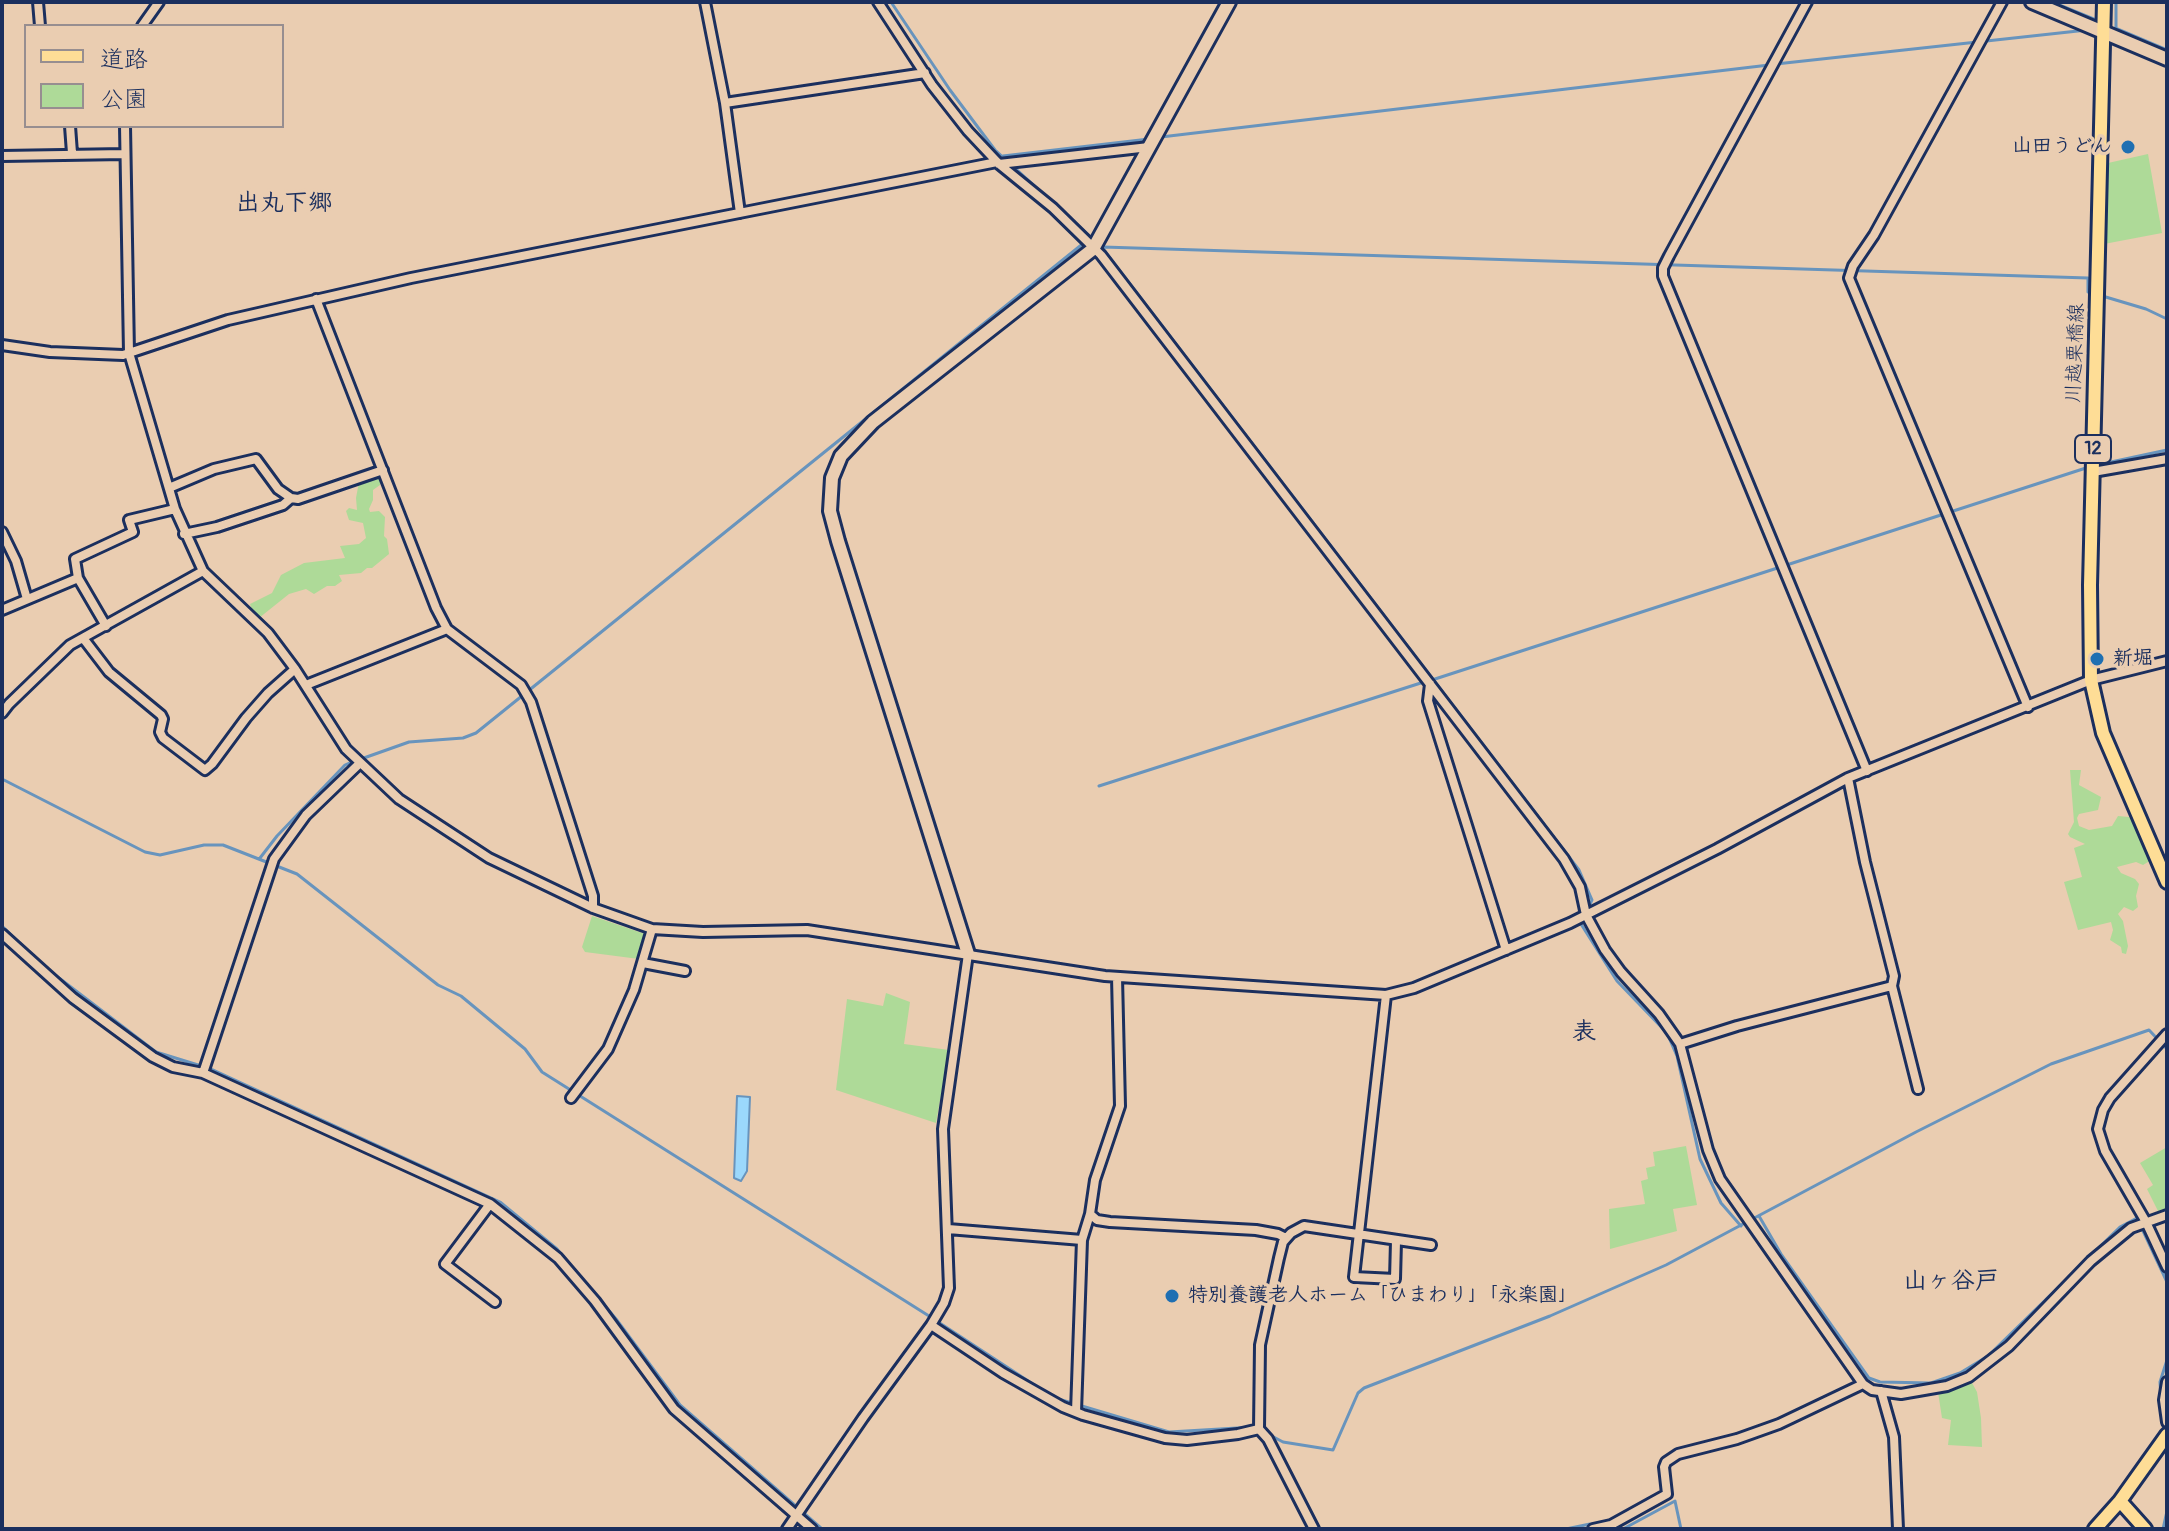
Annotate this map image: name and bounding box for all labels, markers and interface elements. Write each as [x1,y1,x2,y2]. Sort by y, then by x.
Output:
legend [24,24,284,128]
text: 道路 [100,45,148,74]
text: 公園 [100,85,148,114]
place label: 山田うどん [2012,135,2112,159]
marker: 山田うどん [2119,138,2137,156]
district label: 出丸下郷 [236,190,332,218]
street label: 川越栗橋線 [2062,303,2090,403]
road number: 12 [2075,435,2111,463]
place label: 新堀 [2113,647,2153,671]
marker: 新堀 [2088,650,2106,668]
district label: 表 [1572,1019,1596,1047]
district label: 山ヶ谷戸 [1903,1268,1999,1296]
place label: 特別養護老人ホーム「ひまわり」「永楽園」 [1188,1284,1578,1308]
marker: 特別養護老人ホーム「ひまわり」「永楽園」 [1163,1287,1181,1305]

